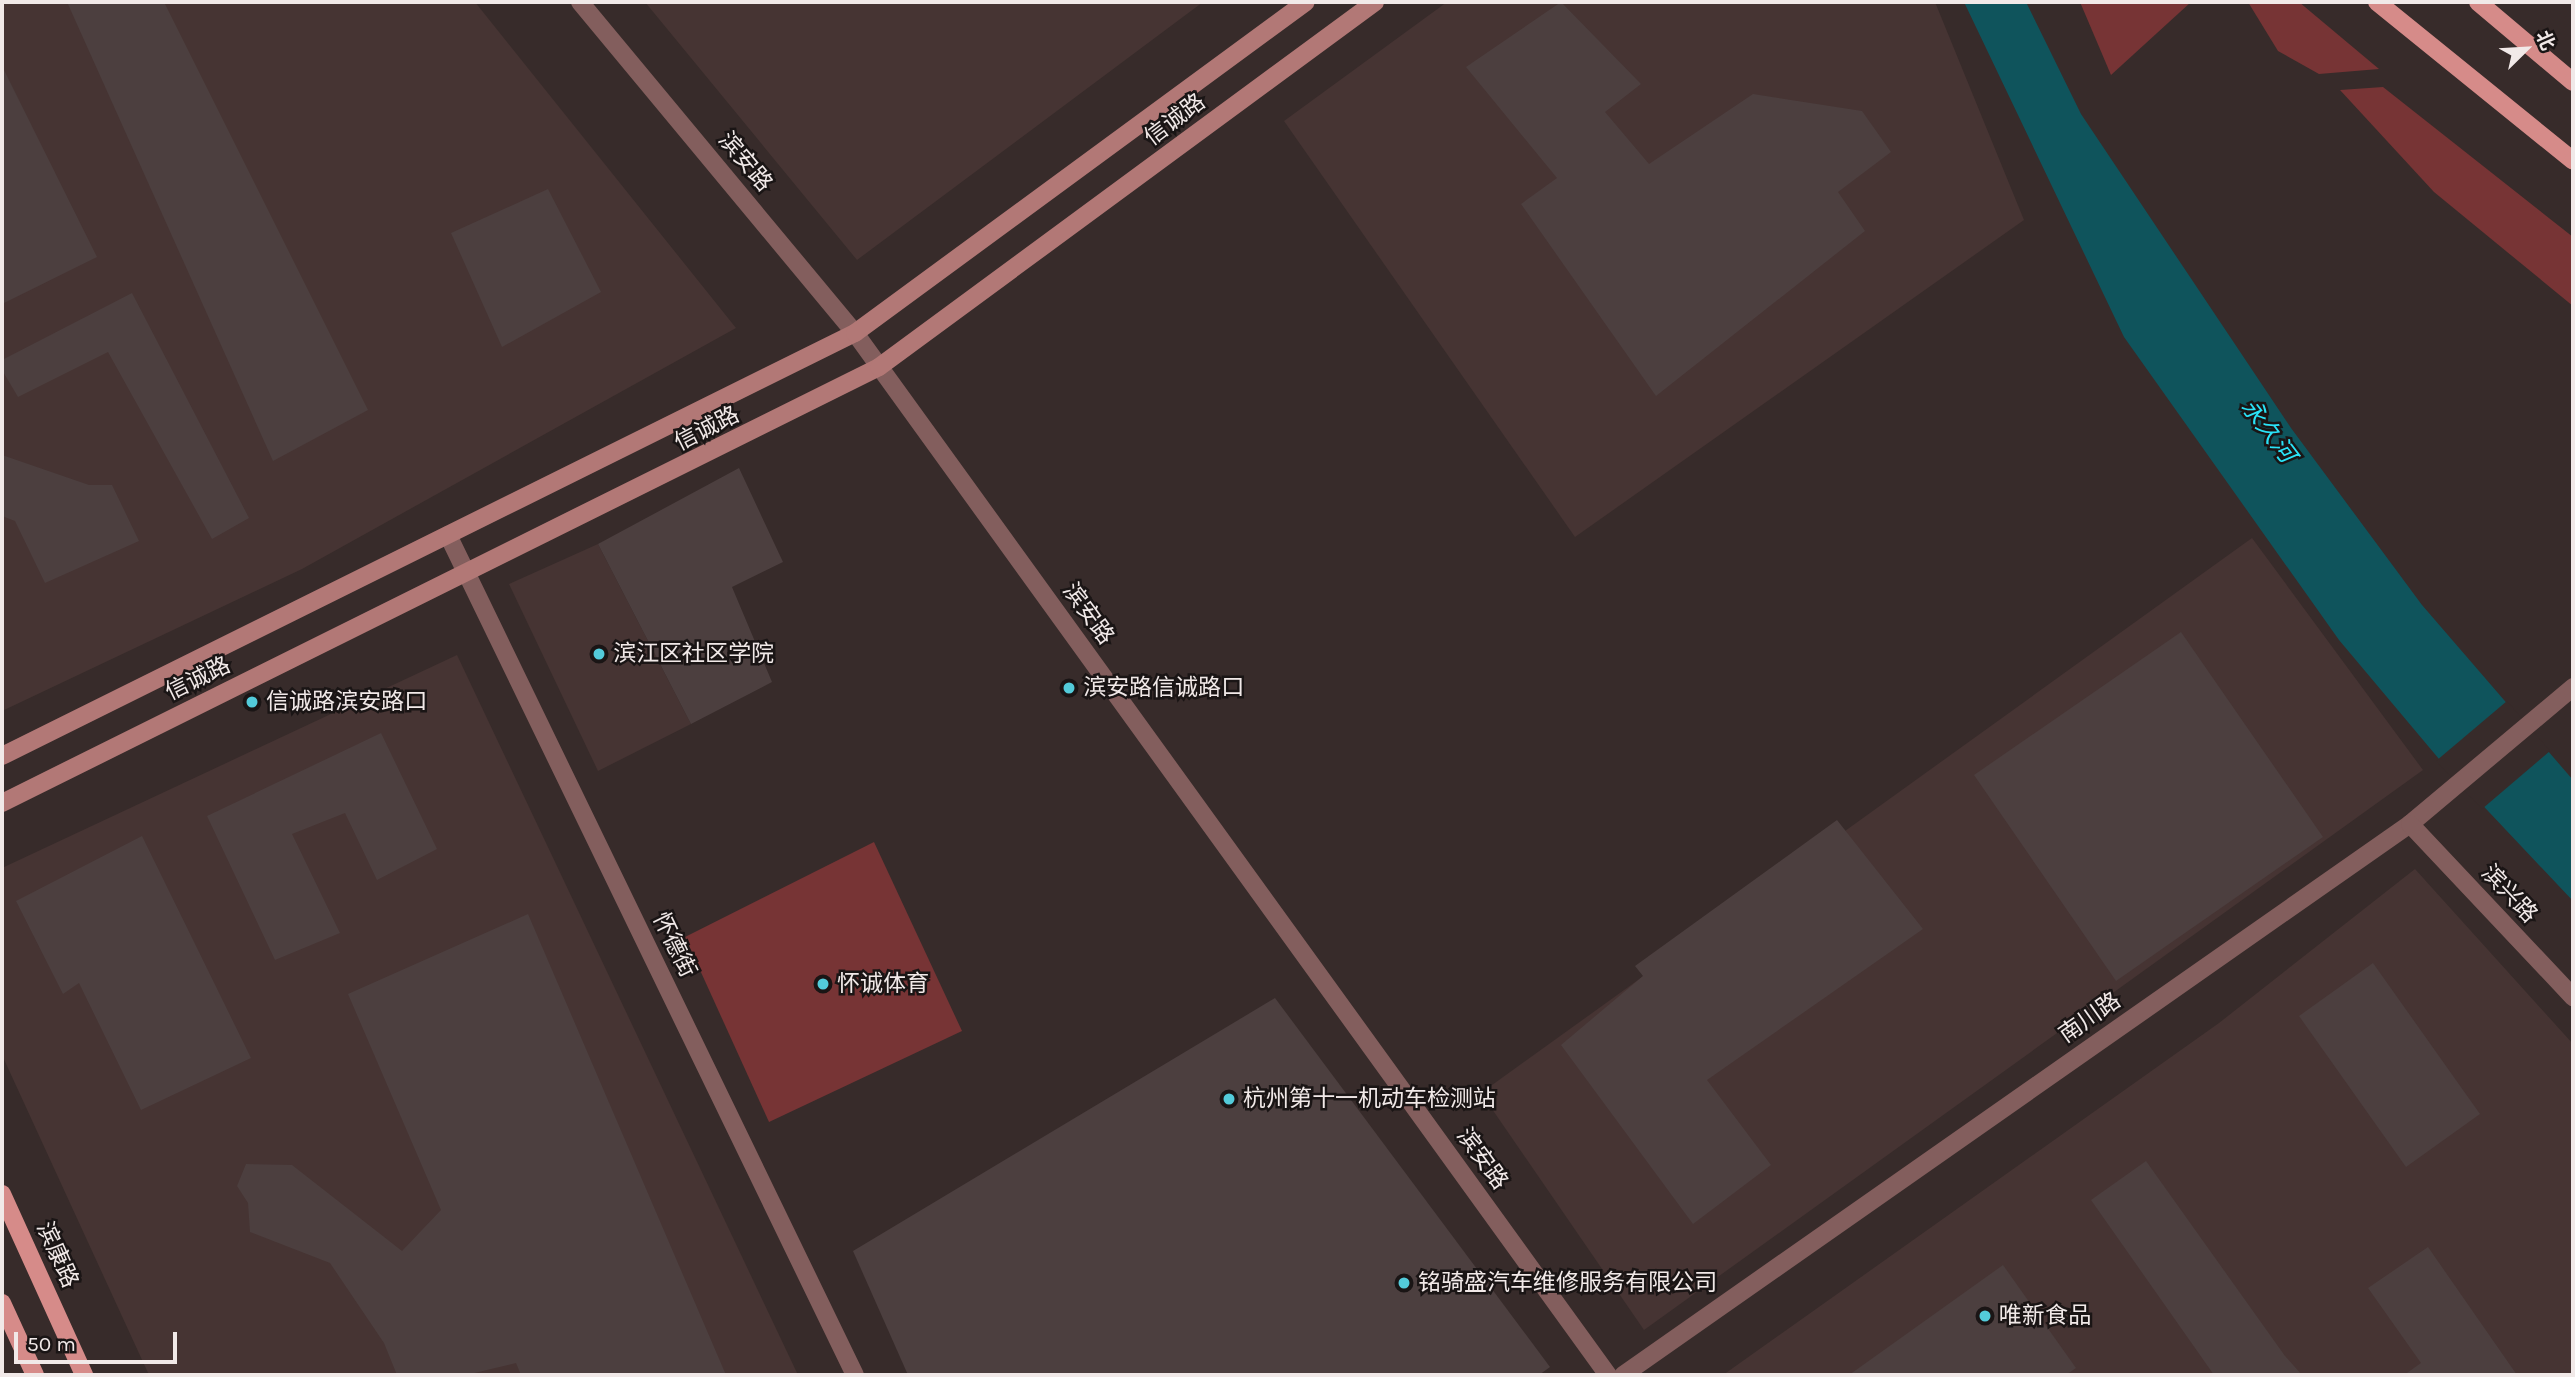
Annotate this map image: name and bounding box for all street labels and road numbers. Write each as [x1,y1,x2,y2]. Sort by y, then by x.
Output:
street label: 信诚路 [1139,88,1211,152]
street label: 滨安路 [712,127,778,197]
street label: 信诚路 [670,401,744,457]
street label: 滨安路 [1057,578,1119,650]
street label: 信诚路 [161,651,235,707]
street label: 滨兴路 [2475,859,2543,929]
street label: 怀德街 [646,908,702,982]
street label: 南川路 [2054,987,2126,1049]
street label: 滨安路 [1451,1123,1513,1195]
street label: 滨康路 [30,1218,84,1292]

